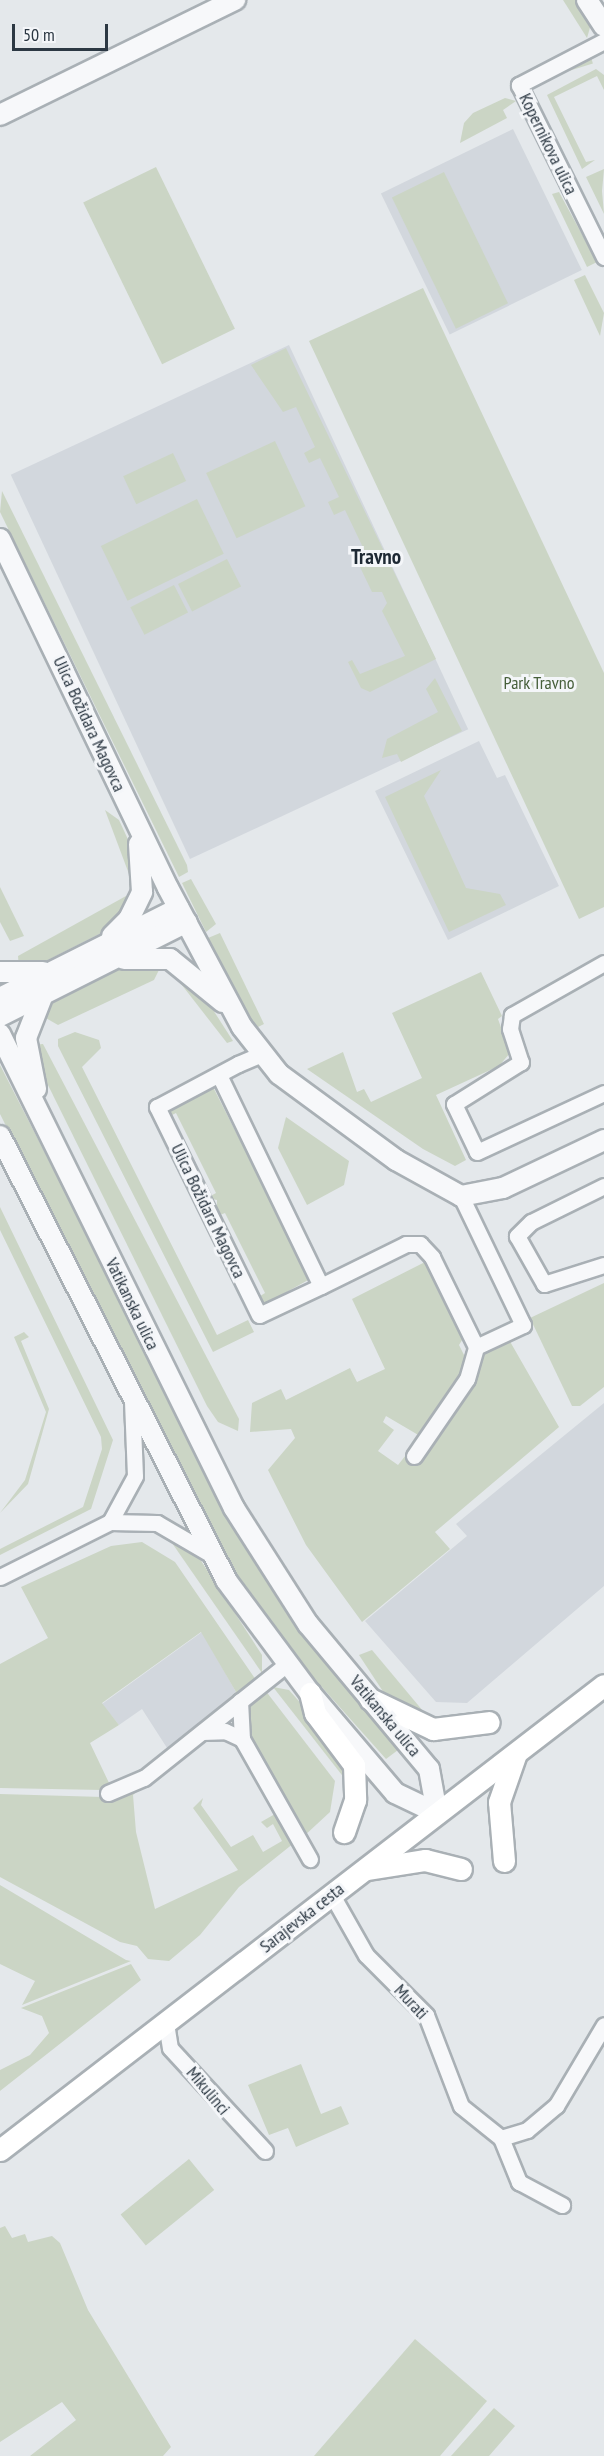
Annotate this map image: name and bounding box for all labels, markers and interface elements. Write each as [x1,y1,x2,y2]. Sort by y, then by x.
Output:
scale bar [15,12,111,50]
text: 50 m [23,23,55,46]
street label: Kopernikova ulica [514,90,582,198]
district label: Travno [351,544,401,570]
street label: Ulica Božidara Magovca [48,653,130,795]
park label: Park Travno [503,672,575,694]
street label: Ulica Božidara Magovca [166,1140,250,1282]
street label: Vatikanska ulica [101,1255,163,1353]
street label: Vatikanska ulica [345,1671,425,1761]
street label: Sarajevska cesta [256,1878,348,1958]
street label: Murati [389,1980,433,2024]
street label: Mikulinci [182,2062,234,2120]

